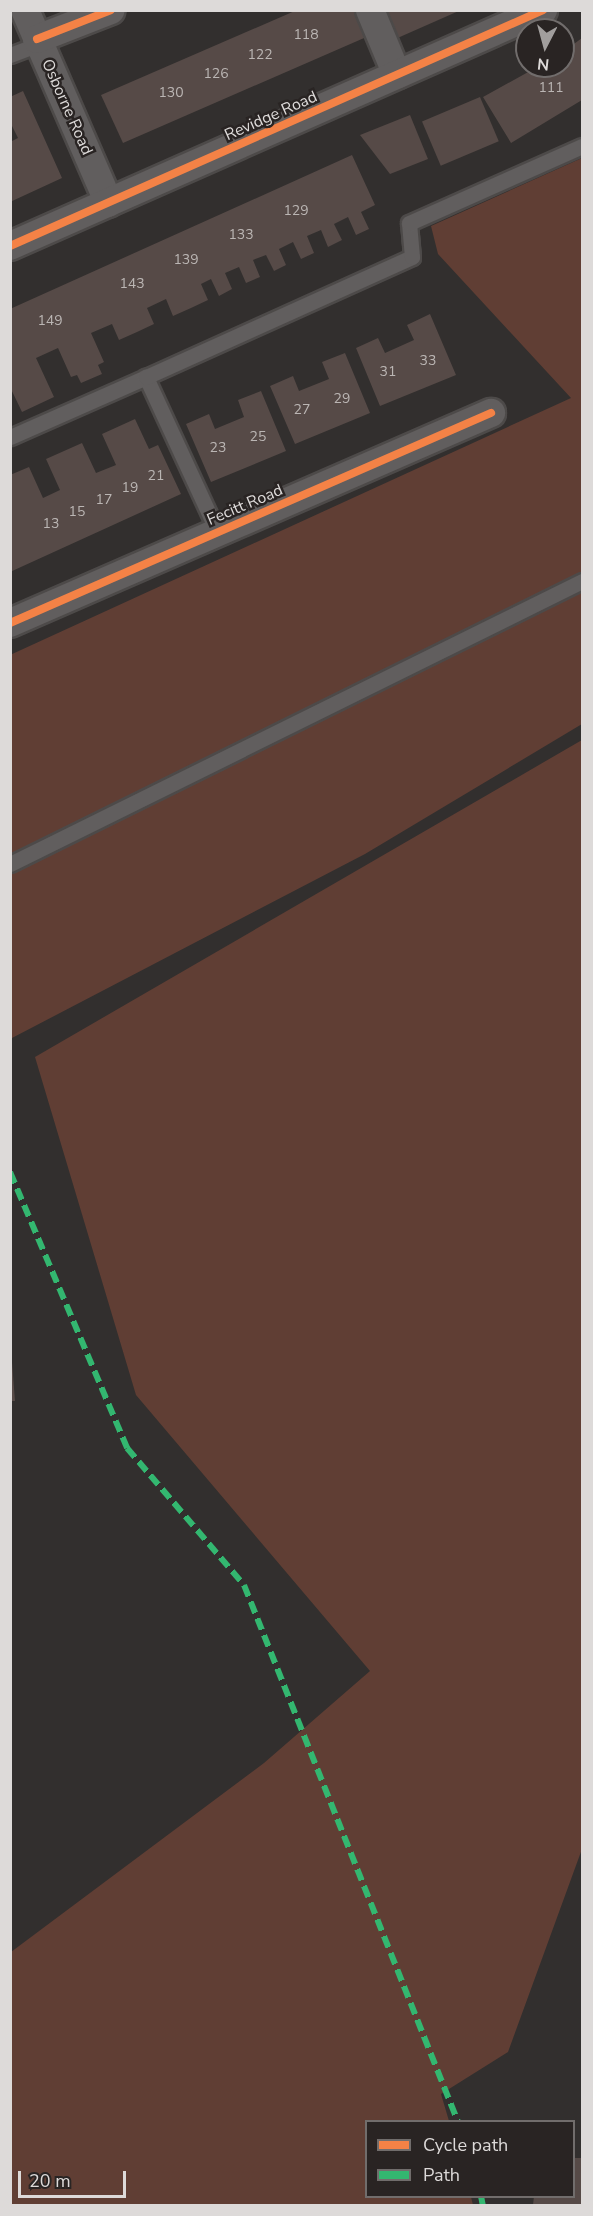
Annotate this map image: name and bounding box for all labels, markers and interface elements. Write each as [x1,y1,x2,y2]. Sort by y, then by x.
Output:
north arrow [515,18,575,78]
house number: 118 [293,27,319,43]
house number: 122 [247,47,273,63]
text: N [536,52,550,75]
street label: Osborne Road [37,56,97,158]
house number: 126 [203,66,229,82]
house number: 111 [538,80,564,96]
house number: 130 [158,85,184,101]
street label: Revidge Road [222,87,320,145]
house number: 129 [283,203,309,219]
house number: 133 [228,227,254,243]
house number: 139 [173,252,199,268]
house number: 143 [119,276,145,292]
house number: 149 [37,313,63,329]
house number: 33 [420,353,436,369]
house number: 31 [380,364,396,380]
house number: 29 [334,391,350,407]
house number: 27 [294,402,310,418]
house number: 25 [250,429,266,445]
house number: 23 [210,440,226,456]
house number: 21 [148,468,164,484]
house number: 19 [122,480,138,496]
street label: Fecitt Road [204,480,286,530]
house number: 17 [96,492,112,508]
house number: 15 [69,504,85,520]
house number: 13 [43,516,59,532]
legend [365,2120,575,2198]
text: Cycle path [423,2133,508,2157]
scale bar [21,2159,129,2197]
text: Path [423,2163,460,2187]
text: 20 m [29,2169,71,2193]

